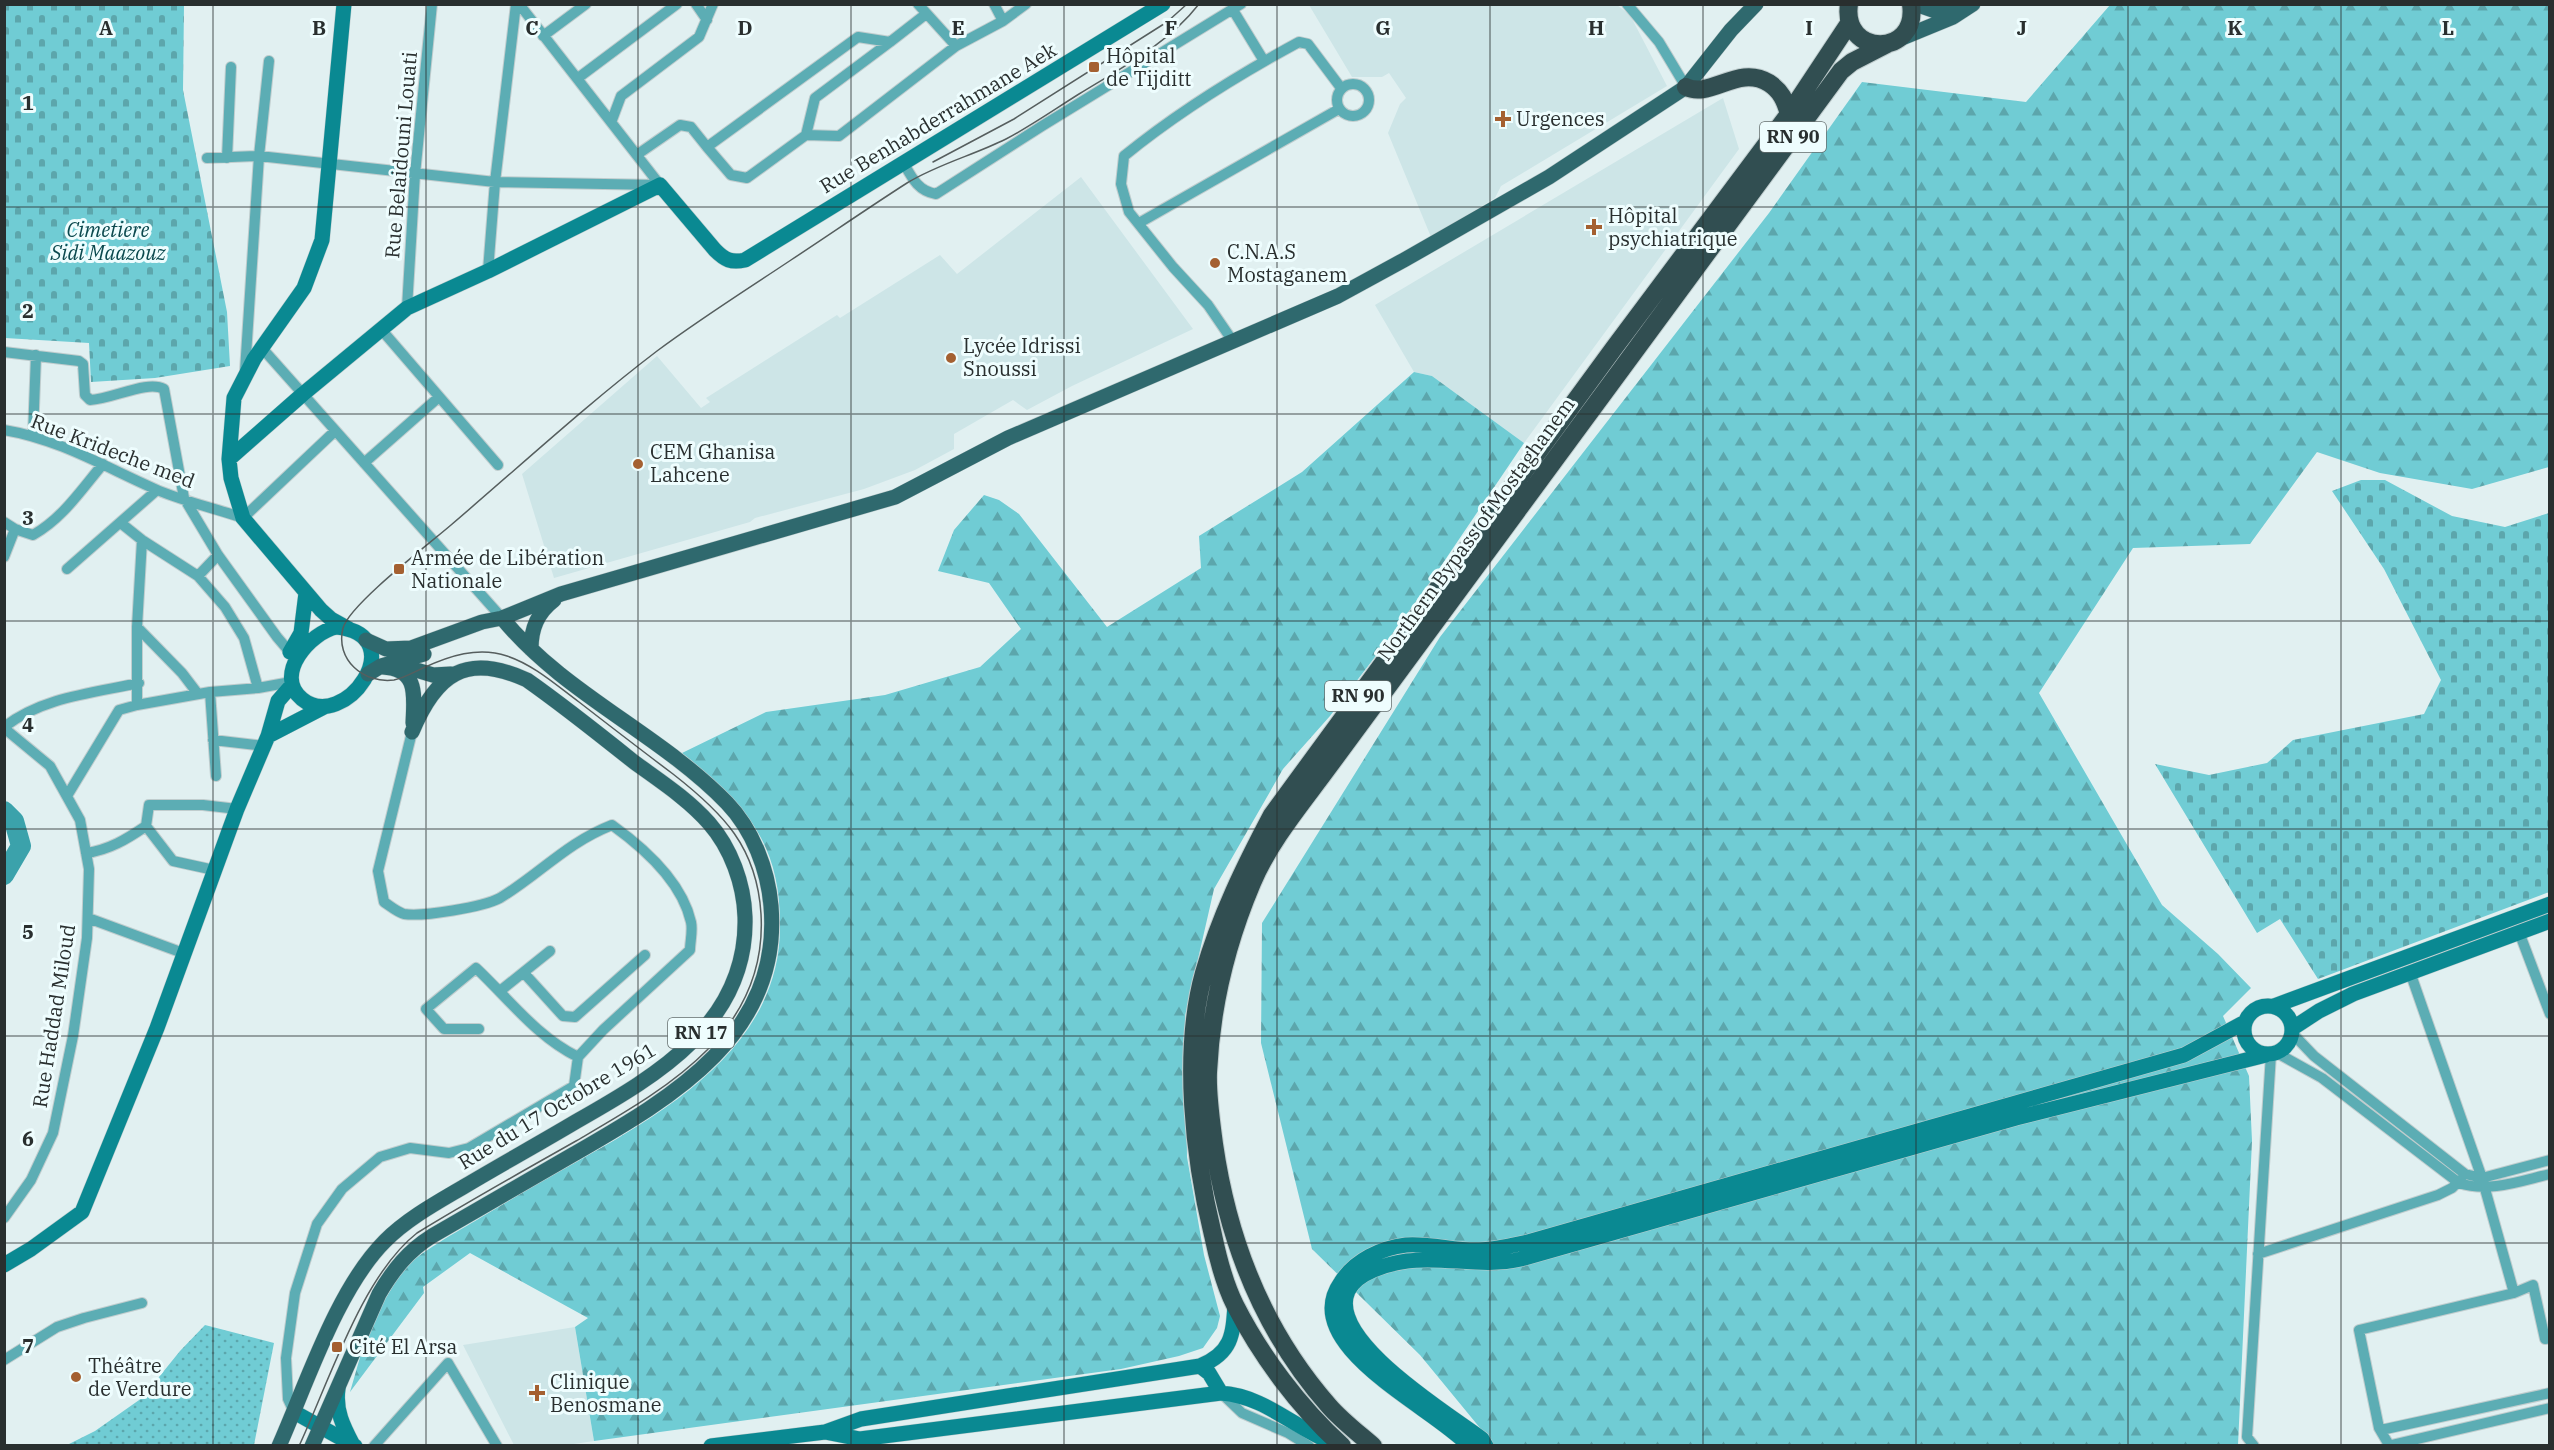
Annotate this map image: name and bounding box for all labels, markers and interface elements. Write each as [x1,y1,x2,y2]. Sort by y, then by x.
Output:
text: A [99,14,113,41]
text: B [312,14,326,41]
text: C [525,14,539,41]
text: D [737,14,753,41]
text: E [951,14,965,41]
text: F [1165,14,1177,41]
text: G [1375,14,1391,41]
text: H [1588,14,1604,41]
text: I [1805,14,1813,41]
text: J [2017,14,2027,41]
text: K [2227,14,2243,41]
text: L [2442,14,2454,41]
street label: Rue Benhabderrahmane Aek [814,36,1061,199]
place label: Hôpital de Tijditt [1106,42,1191,92]
street label: Rue Belaidouni Louati [378,50,423,260]
marker: Hôpital de Tijditt [1087,60,1101,74]
text: 1 [22,89,34,116]
place label: Urgences [1516,105,1604,132]
marker: Urgences [1494,110,1512,128]
road number: RN 90 [1760,122,1826,152]
place label: Hôpital psychiatrique [1608,202,1738,252]
park label: Cimetiere Sidi Maazouz [49,216,166,266]
marker: Hôpital psychiatrique [1585,218,1603,236]
place label: C.N.A.S Mostaganem [1227,238,1348,288]
marker: C.N.A.S Mostaganem [1208,256,1222,270]
text: 2 [22,297,34,324]
place label: Lycée Idrissi Snoussi [963,332,1081,382]
marker: Lycée Idrissi Snoussi [944,351,958,365]
street label: Northern Bypass of Mostaghanem [1371,392,1580,666]
street label: Rue Krideche med [27,407,199,494]
place label: CEM Ghanisa Lahcene [650,438,776,488]
marker: CEM Ghanisa Lahcene [631,457,645,471]
text: 3 [22,504,34,531]
place label: Armée de Libération Nationale [411,544,605,594]
marker: Armée de Libération Nationale [392,562,406,576]
road number: RN 90 [1325,681,1391,711]
text: 4 [22,711,34,738]
text: 5 [22,918,34,945]
street label: Rue Haddad Miloud [26,922,81,1110]
road number: RN 17 [668,1018,734,1048]
street label: Rue du 17 Octobre 1961 [453,1036,661,1175]
text: 6 [22,1125,34,1152]
text: 7 [22,1332,34,1359]
place label: Cité El Arsa [349,1333,457,1360]
marker: Cité El Arsa [330,1340,344,1354]
place label: Théâtre de Verdure [88,1352,191,1402]
place label: Clinique Benosmane [550,1368,661,1418]
marker: Théâtre de Verdure [69,1370,83,1384]
marker: Clinique Benosmane [528,1384,546,1402]

